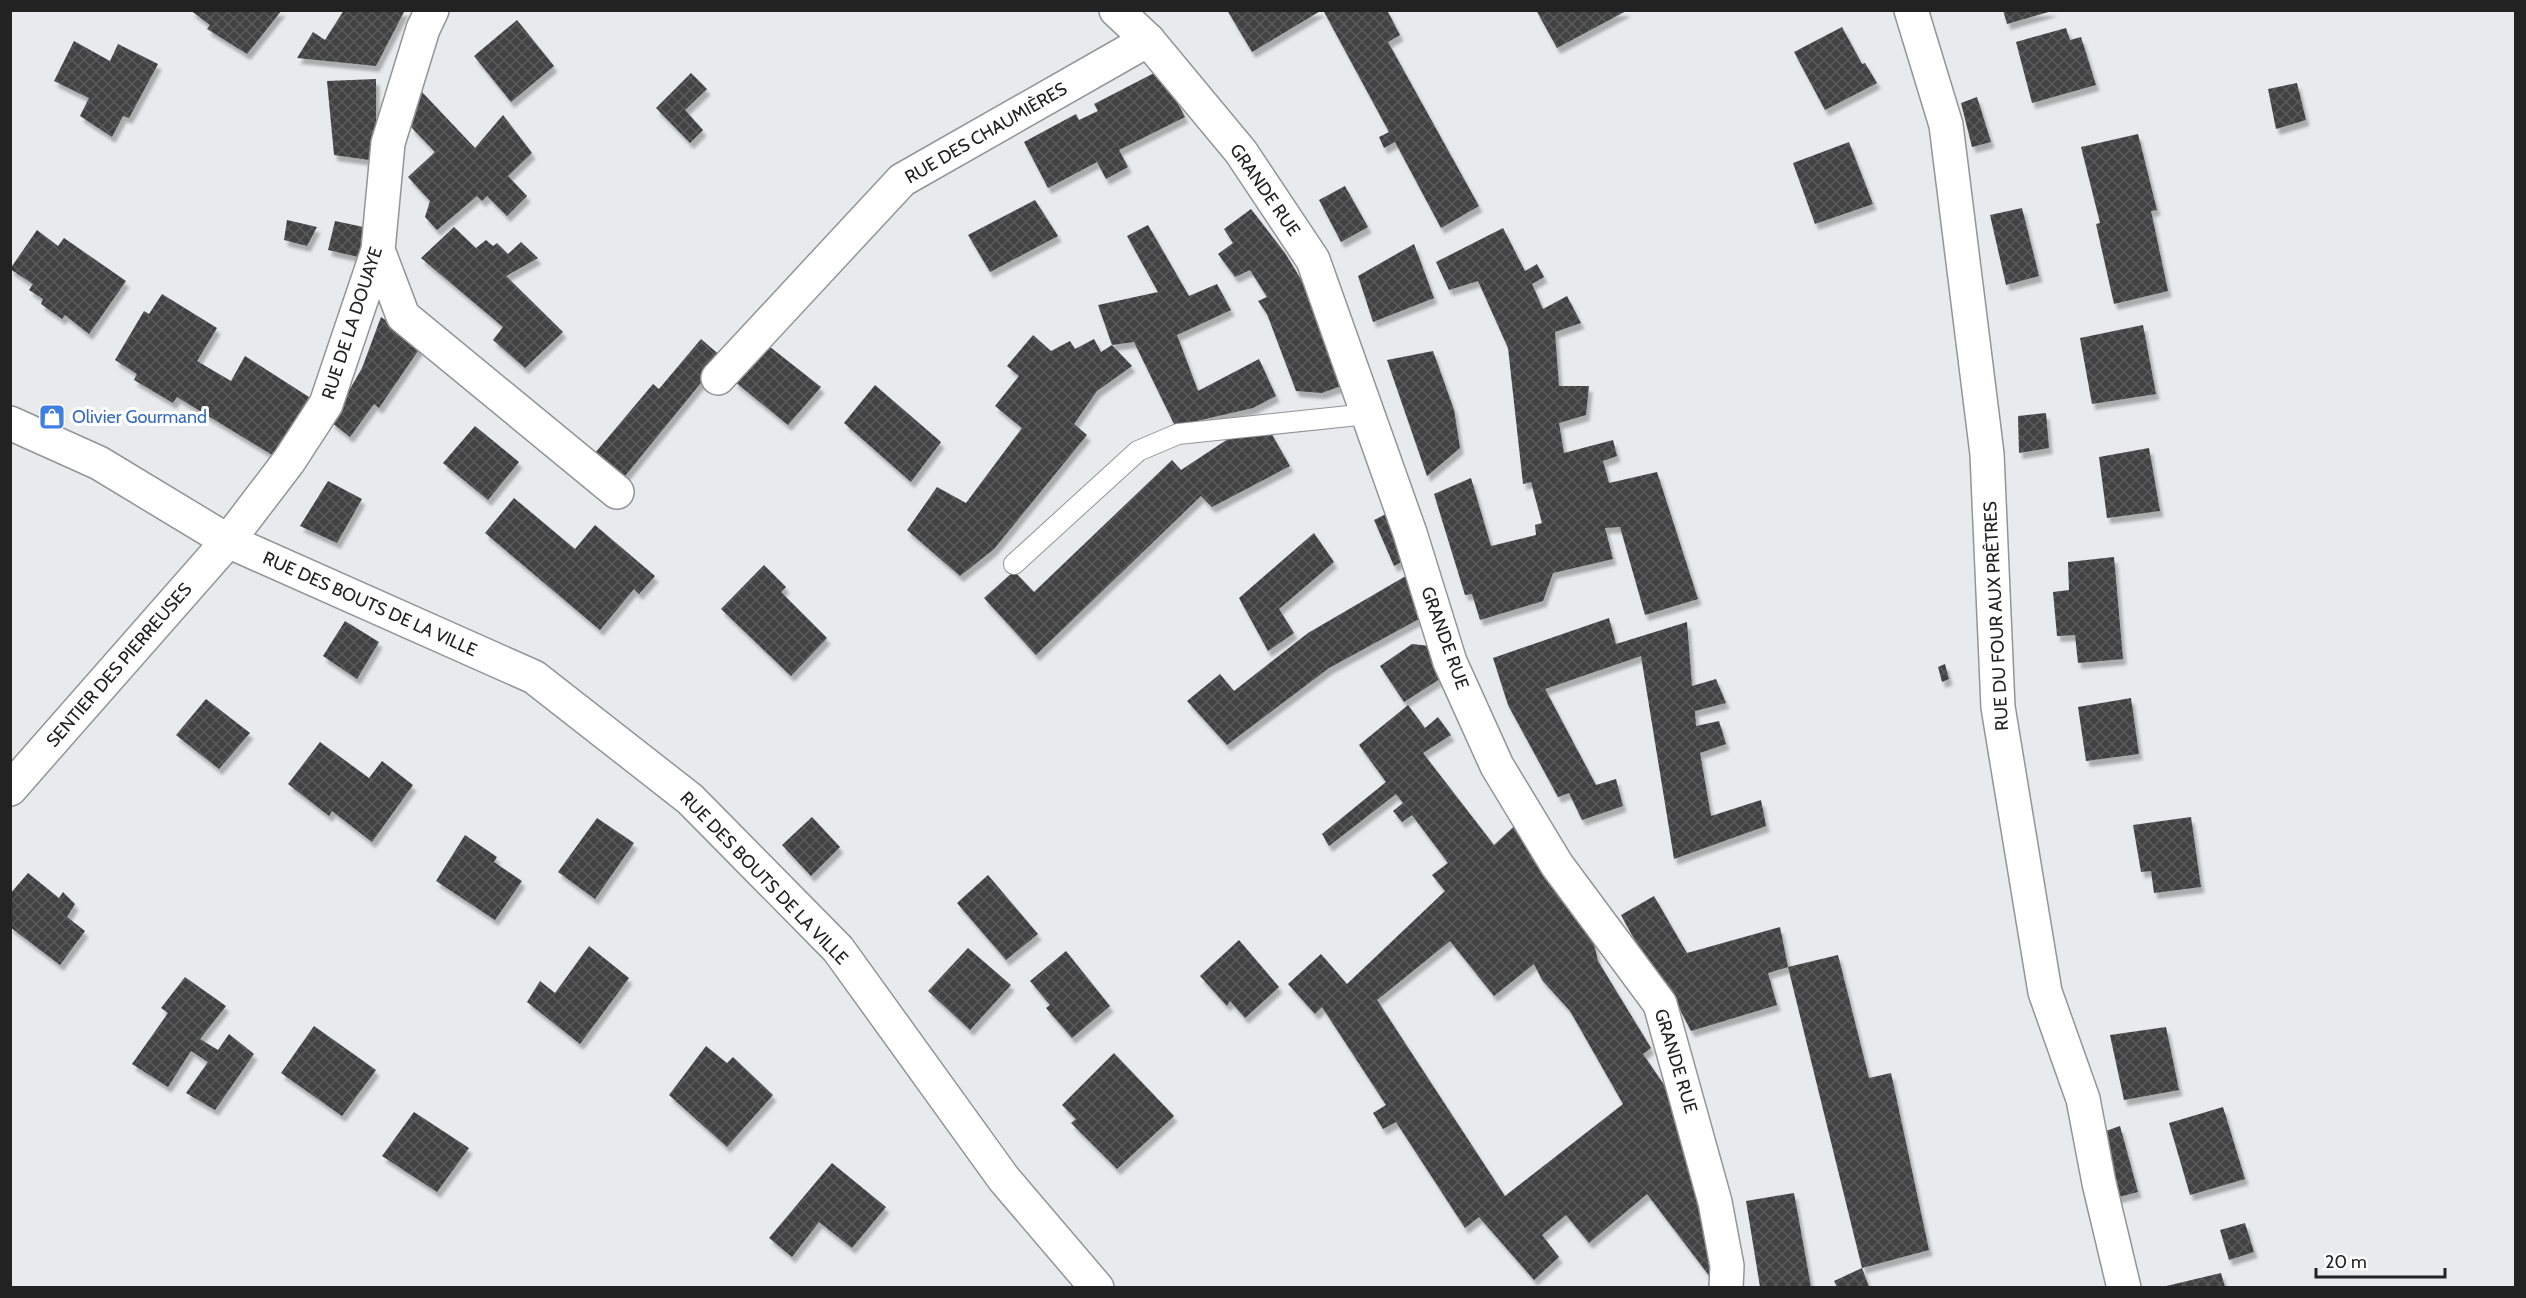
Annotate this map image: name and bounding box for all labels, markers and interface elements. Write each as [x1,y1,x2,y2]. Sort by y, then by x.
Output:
street label: RUE DES CHAUMIÈRES [901,78,1071,188]
street label: GRANDE RUE [1225,140,1305,240]
street label: RUE DE LA DOUAYE [317,244,387,402]
shop icon: Olivier Gourmand [37,402,67,432]
place label: Olivier Gourmand [72,406,207,428]
street label: RUE DU FOUR AUX PRÊTRES [1979,501,2013,731]
street label: RUE DES BOUTS DE LA VILLE [259,547,481,661]
street label: SENTIER DES PIERREUSES [42,578,196,752]
street label: GRANDE RUE [1416,584,1474,692]
street label: RUE DES BOUTS DE LA VILLE [675,787,853,969]
street label: GRANDE RUE [1650,1006,1702,1116]
scale bar [2316,1241,2445,1279]
text: 20 m [2325,1251,2367,1273]

